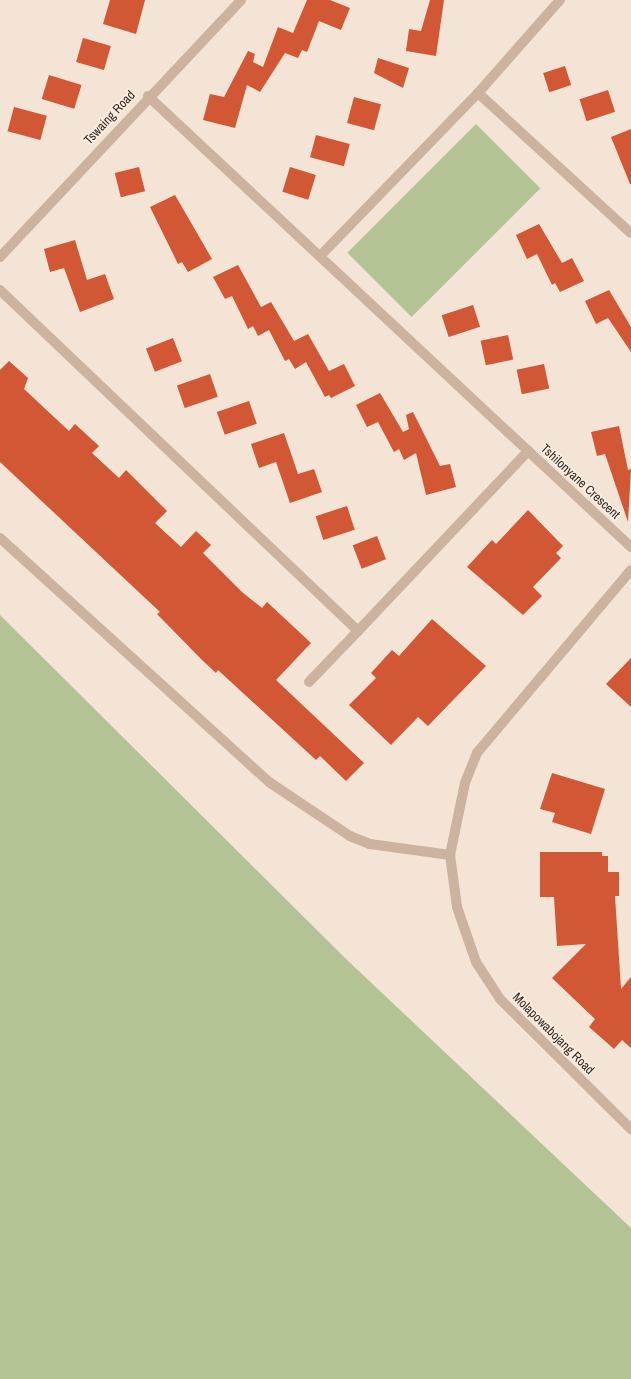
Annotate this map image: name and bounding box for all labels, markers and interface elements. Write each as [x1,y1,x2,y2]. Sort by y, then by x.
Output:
street label: Tswaing Road [81,88,139,148]
street label: Tshilonyane Crescent [537,441,623,523]
street label: Molapowabojang Road [509,990,597,1078]

